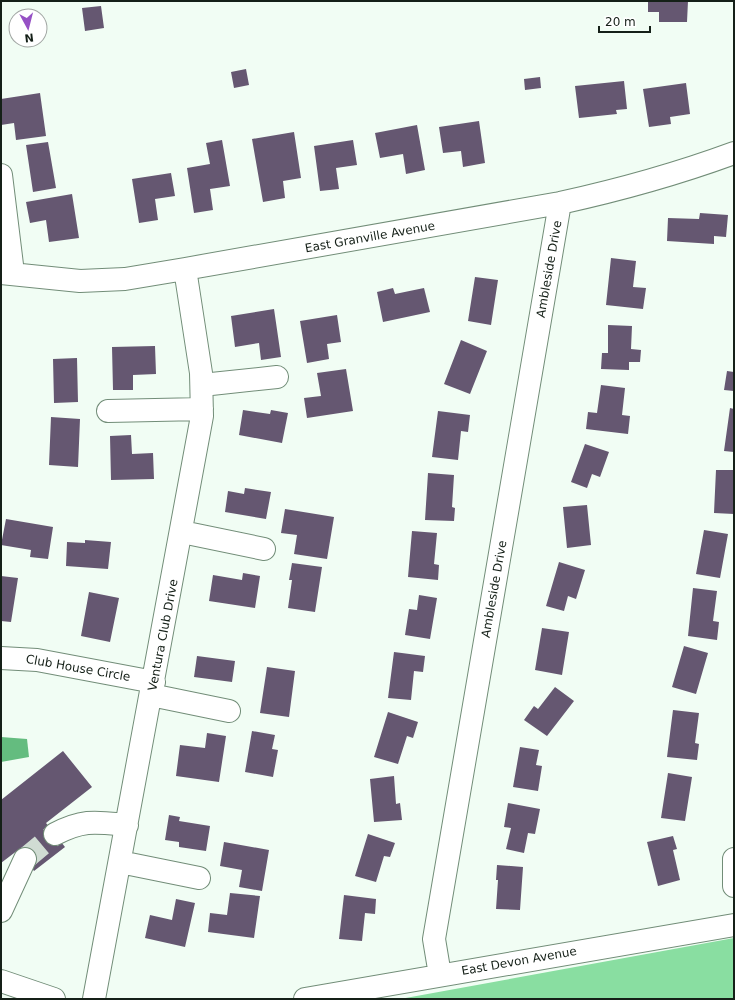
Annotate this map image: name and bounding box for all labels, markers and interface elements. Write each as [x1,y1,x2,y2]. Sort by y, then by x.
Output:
north arrow [8,8,48,48]
scale bar [599,8,650,34]
text: 20 m [605,15,636,29]
text: N [24,30,35,44]
street label: East Granville Avenue [304,219,436,255]
street label: Ambleside Drive [534,219,564,319]
street label: Ambleside Drive [479,539,509,639]
street label: Ventura Club Drive [145,578,181,692]
street label: Club House Circle [25,652,131,684]
street label: East Devon Avenue [460,944,578,978]

